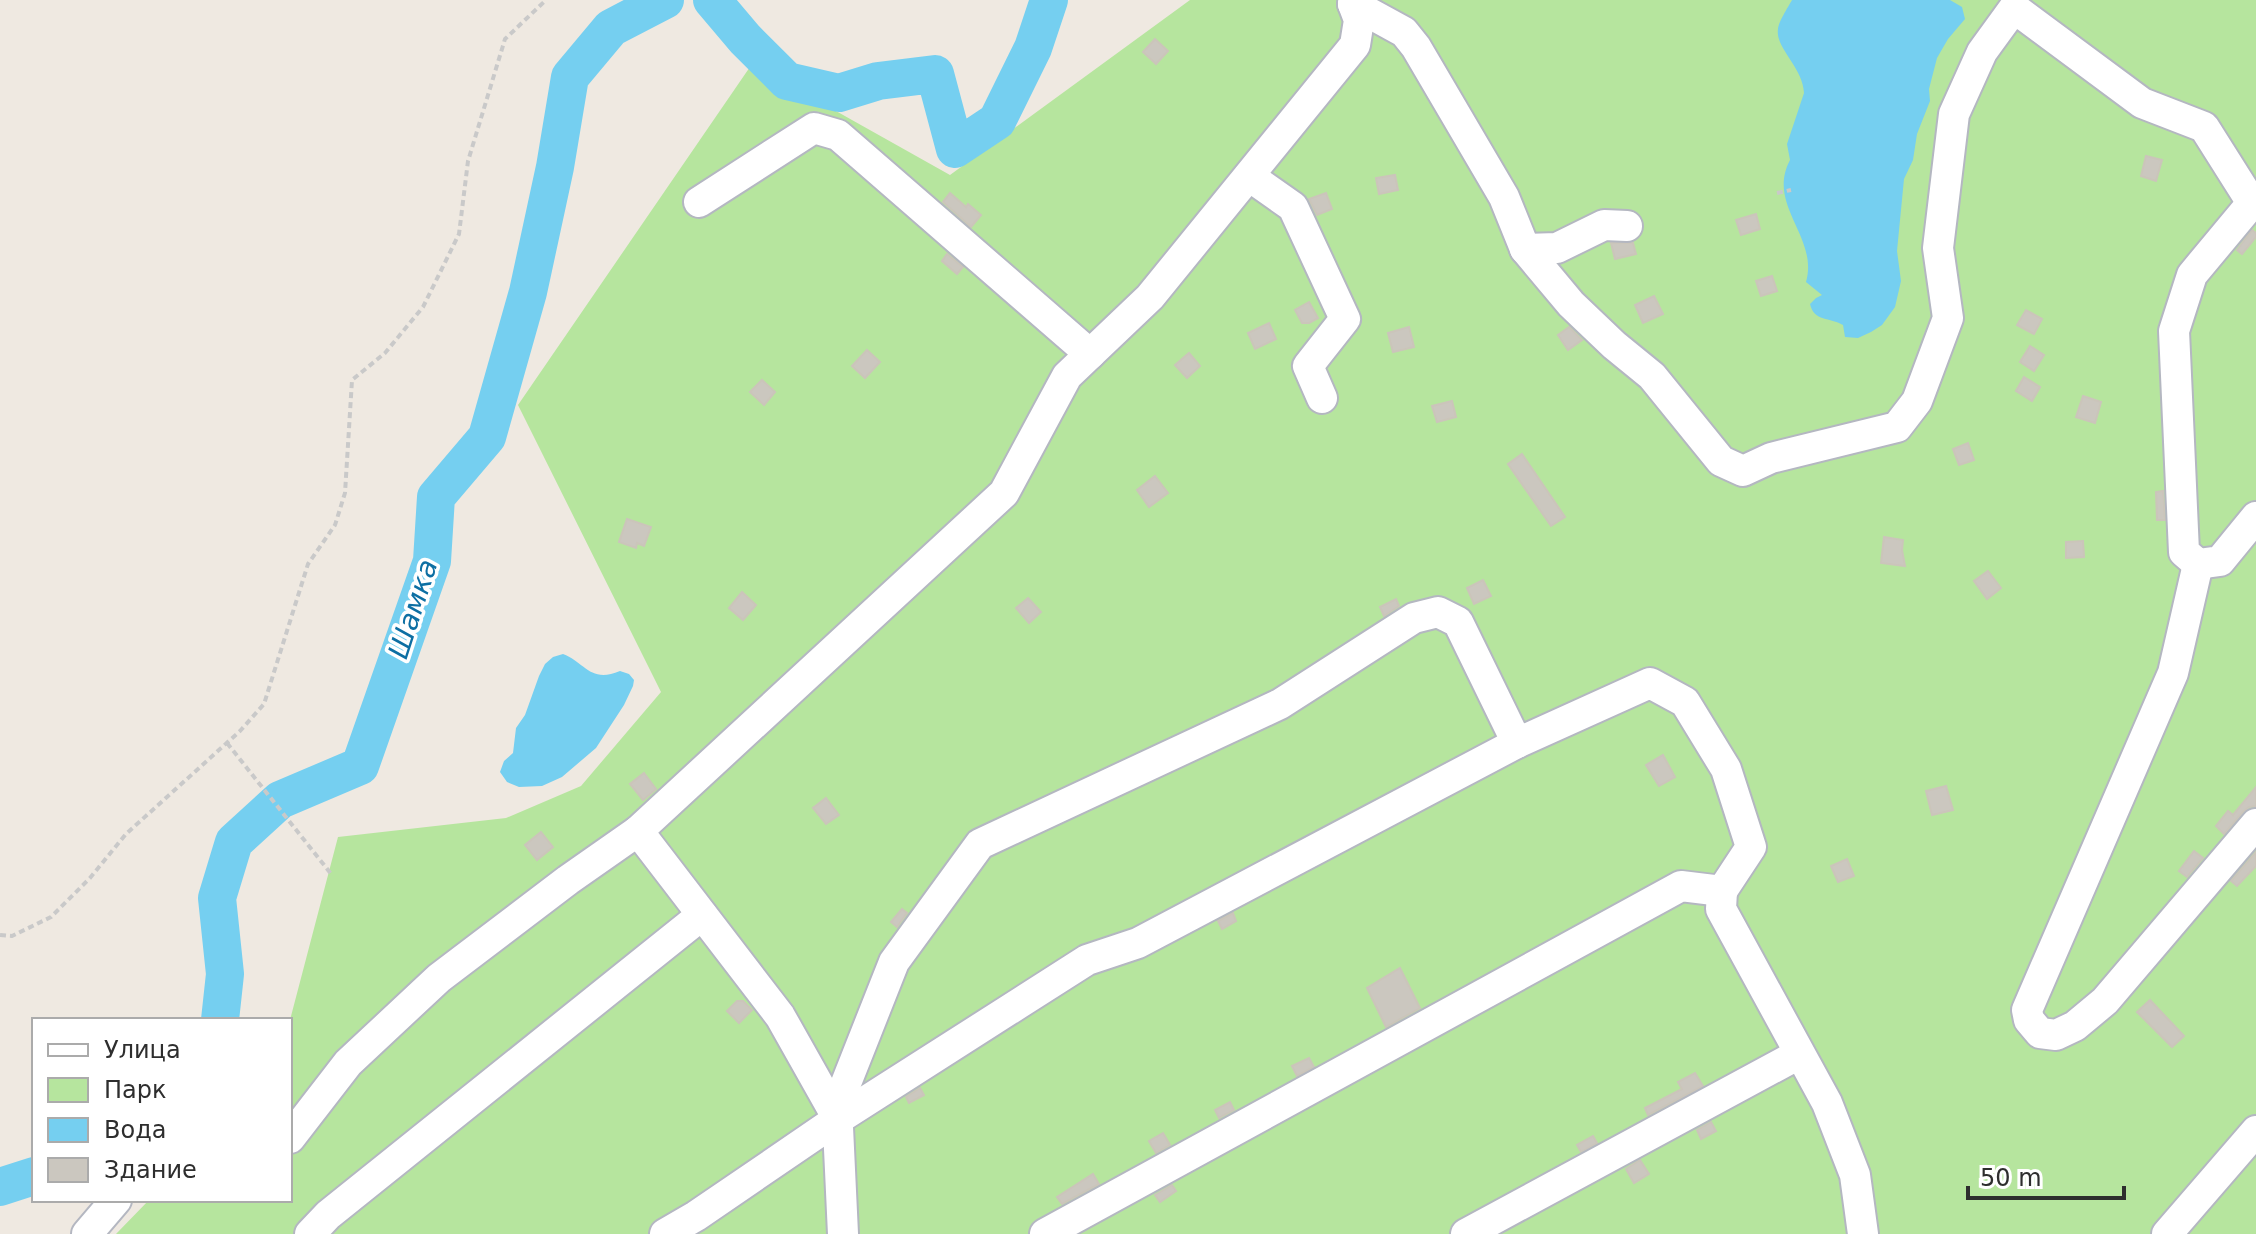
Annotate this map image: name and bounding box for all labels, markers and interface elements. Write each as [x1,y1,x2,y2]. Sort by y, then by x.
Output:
water label: Шамка [382,555,444,663]
legend [32,1018,292,1202]
text: Улица [104,1036,181,1064]
text: Парк [104,1076,166,1104]
text: Вода [104,1116,166,1144]
scale bar [1968,1150,2124,1200]
text: Здание [104,1156,197,1184]
text: 50 m [1980,1164,2042,1192]

